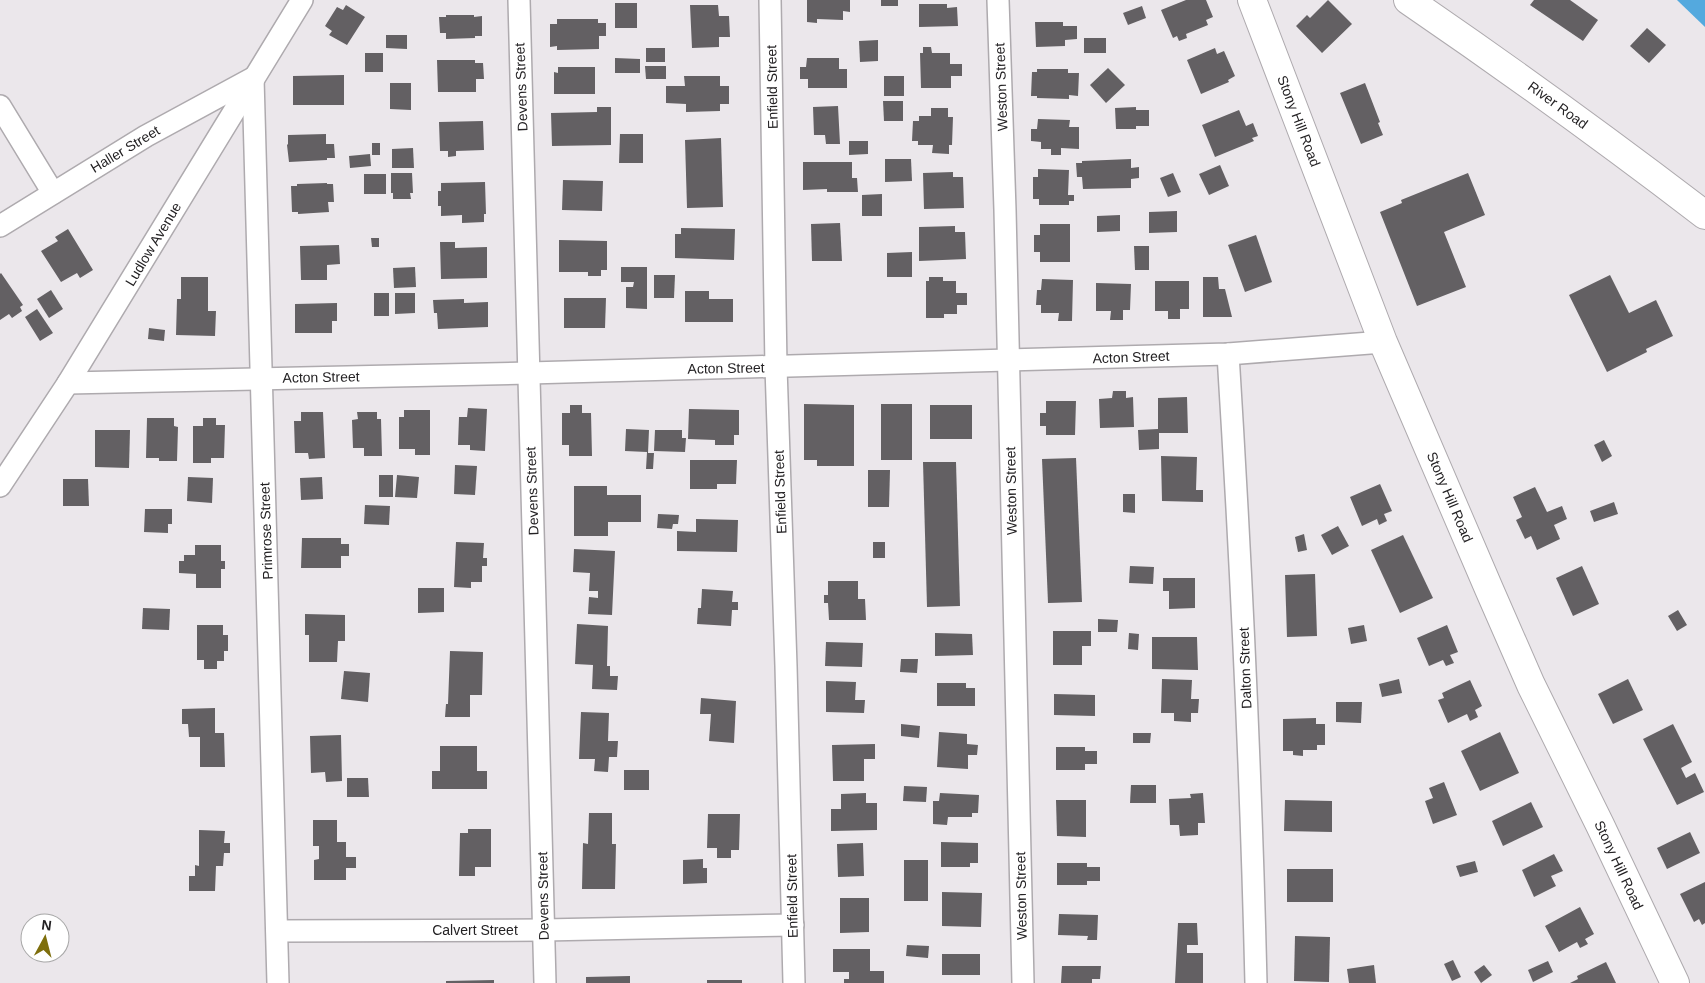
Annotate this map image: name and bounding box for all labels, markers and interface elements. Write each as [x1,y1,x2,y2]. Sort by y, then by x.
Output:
street label: Devens Street [511,42,531,132]
street label: Weston Street [991,42,1011,131]
street label: Enfield Street [763,45,781,129]
street label: Stony Hill Road [1274,73,1324,169]
street label: River Road [1525,78,1591,132]
street label: Haller Street [88,122,163,176]
street label: Ludlow Avenue [122,199,184,289]
street label: Acton Street [1092,348,1170,366]
street label: Acton Street [687,359,765,377]
street label: Acton Street [282,368,360,386]
street label: Devens Street [522,446,542,536]
street label: Weston Street [1002,447,1020,535]
street label: Stony Hill Road [1424,449,1476,545]
street label: Enfield Street [771,450,789,534]
street label: Primrose Street [256,482,276,580]
street label: Dalton Street [1236,627,1254,709]
street label: Stony Hill Road [1591,818,1647,912]
street label: Devens Street [534,851,552,940]
street label: Weston Street [1012,852,1030,940]
street label: Enfield Street [783,854,801,938]
north arrow [20,913,70,963]
text: N [41,917,53,934]
street label: Calvert Street [432,922,518,938]

